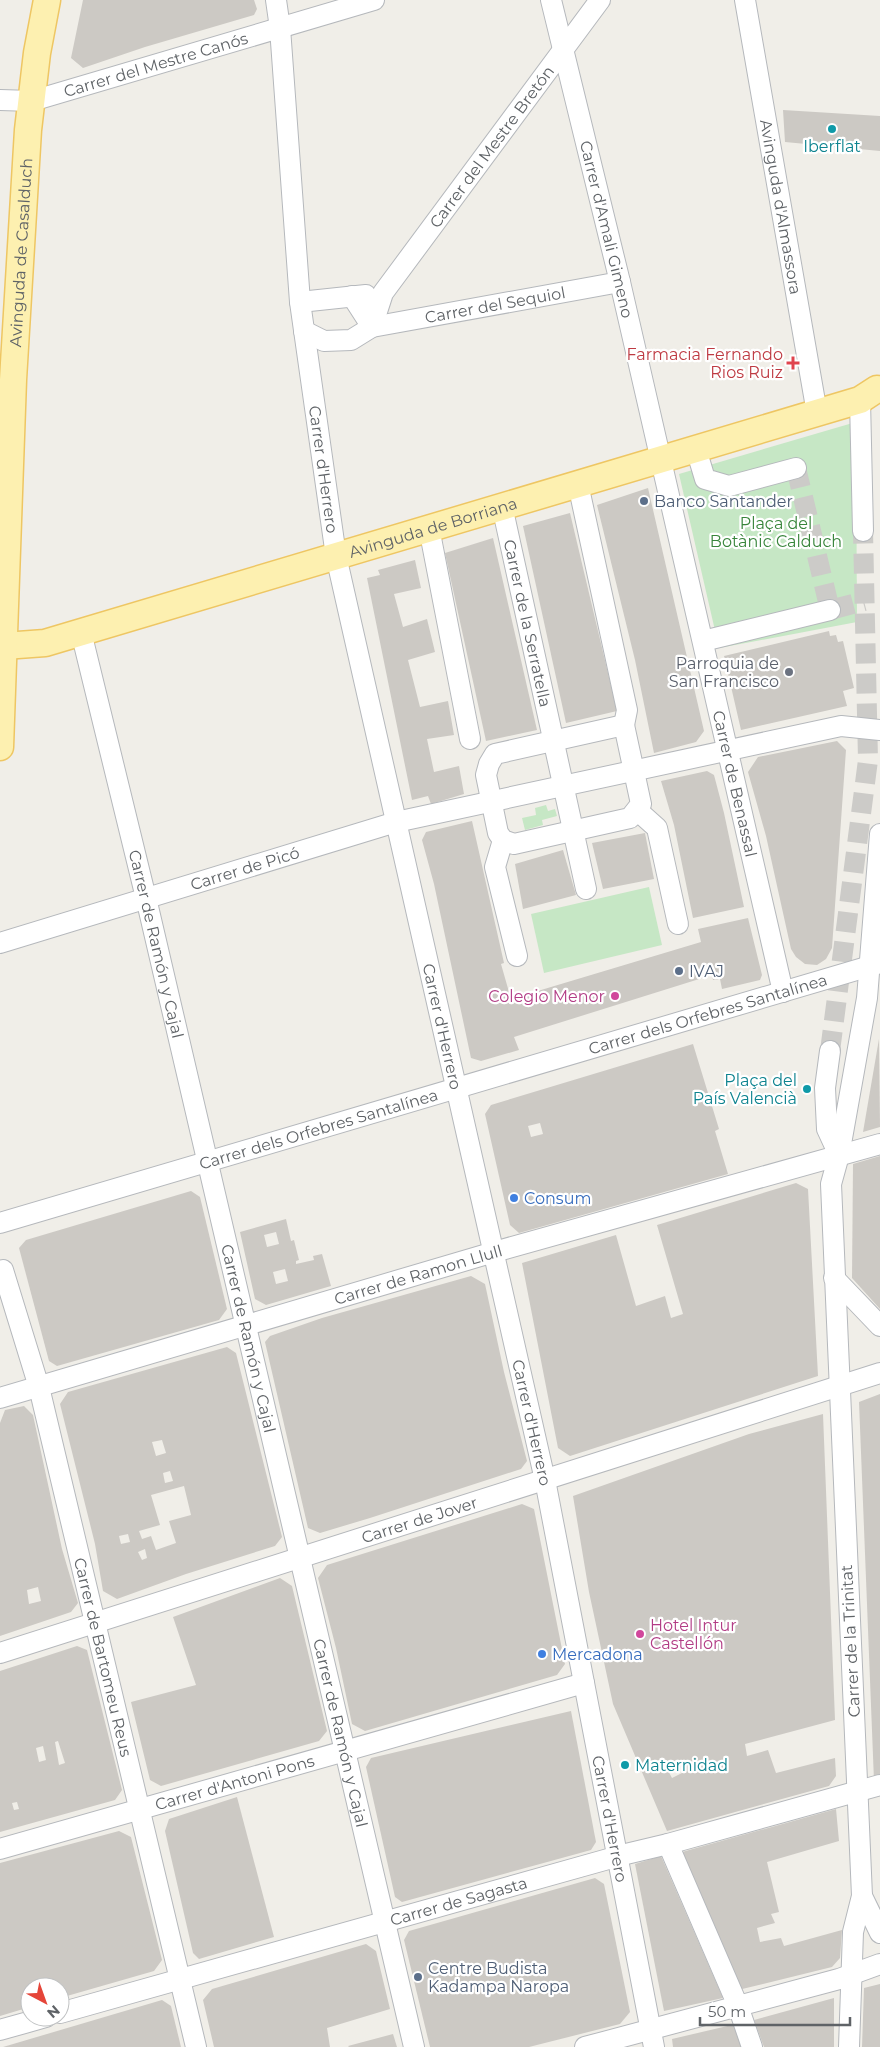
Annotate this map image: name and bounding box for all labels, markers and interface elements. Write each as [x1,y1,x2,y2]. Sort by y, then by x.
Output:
street label: Carrer del Mestre Canós [61,29,250,101]
street label: Carrer del Mestre Bretón [426,62,558,232]
street label: Avinguda d'Almassora [756,118,805,296]
marker: Iberflat [826,123,838,135]
place label: Iberflat [803,137,861,156]
street label: Carrer d'Amali Gimeno [576,139,637,320]
street label: Avinguda de Casalduch [6,157,36,348]
street label: Carrer del Sequiol [423,283,567,327]
place label: Farmacia Fernando Rios Ruiz [626,345,783,382]
marker: Farmacia Fernando Rios Ruiz [787,357,799,369]
street label: Carrer d'Herrero [305,404,342,534]
place label: Banco Santander [654,492,793,511]
street label: Avinguda de Borriana [347,494,520,562]
marker: Banco Santander [638,495,650,507]
park label: Plaça del Botànic Calduch [710,514,842,551]
street label: Carrer de la Serratella [500,538,555,709]
place label: Parroquia de San Francisco [669,654,779,691]
marker: Parroquia de San Francisco [783,666,795,678]
street label: Carrer de Benassal [709,709,761,859]
street label: Carrer de Picó [188,843,302,894]
street label: Carrer de Ramón y Cajal [125,848,187,1040]
street label: Carrer d'Herrero [418,962,465,1092]
place label: IVAJ [689,962,724,981]
marker: IVAJ [673,965,685,977]
street label: Carrer dels Orfebres Santalínea [586,970,830,1059]
place label: Colegio Menor [488,987,605,1006]
marker: Colegio Menor [609,990,621,1002]
place label: Plaça del País Valencià [693,1071,797,1108]
marker: Plaça del País Valencià [801,1083,813,1095]
street label: Carrer dels Orfebres Santalínea [197,1085,440,1174]
place label: Consum [524,1189,591,1208]
marker: Consum [508,1192,520,1204]
street label: Carrer de Ramon Llull [332,1241,504,1309]
street label: Carrer de Ramón y Cajal [217,1242,279,1435]
street label: Carrer d'Herrero [508,1358,555,1487]
street label: Carrer de Jover [359,1493,480,1547]
street label: Carrer de Bartomeu Reus [70,1556,136,1759]
street label: Carrer de la Trinitat [837,1564,864,1718]
place label: Hotel Intur Castellón [650,1616,737,1653]
marker: Hotel Intur Castellón [634,1628,646,1640]
street label: Carrer de Ramón y Cajal [309,1637,371,1829]
place label: Mercadona [552,1645,643,1664]
marker: Mercadona [536,1648,548,1660]
street label: Carrer d'Antoni Pons [153,1751,317,1814]
street label: Carrer d'Herrero [588,1754,631,1884]
place label: Maternidad [635,1756,728,1775]
marker: Maternidad [619,1759,631,1771]
street label: Carrer de Sagasta [388,1873,529,1930]
place label: Centre Budista Kadampa Naropa [428,1959,569,1996]
marker: Centre Budista Kadampa Naropa [412,1971,424,1983]
north arrow [20,1977,70,2027]
scale bar [700,1994,850,2026]
text: N [43,2001,64,2022]
text: 50 m [708,2002,746,2021]

